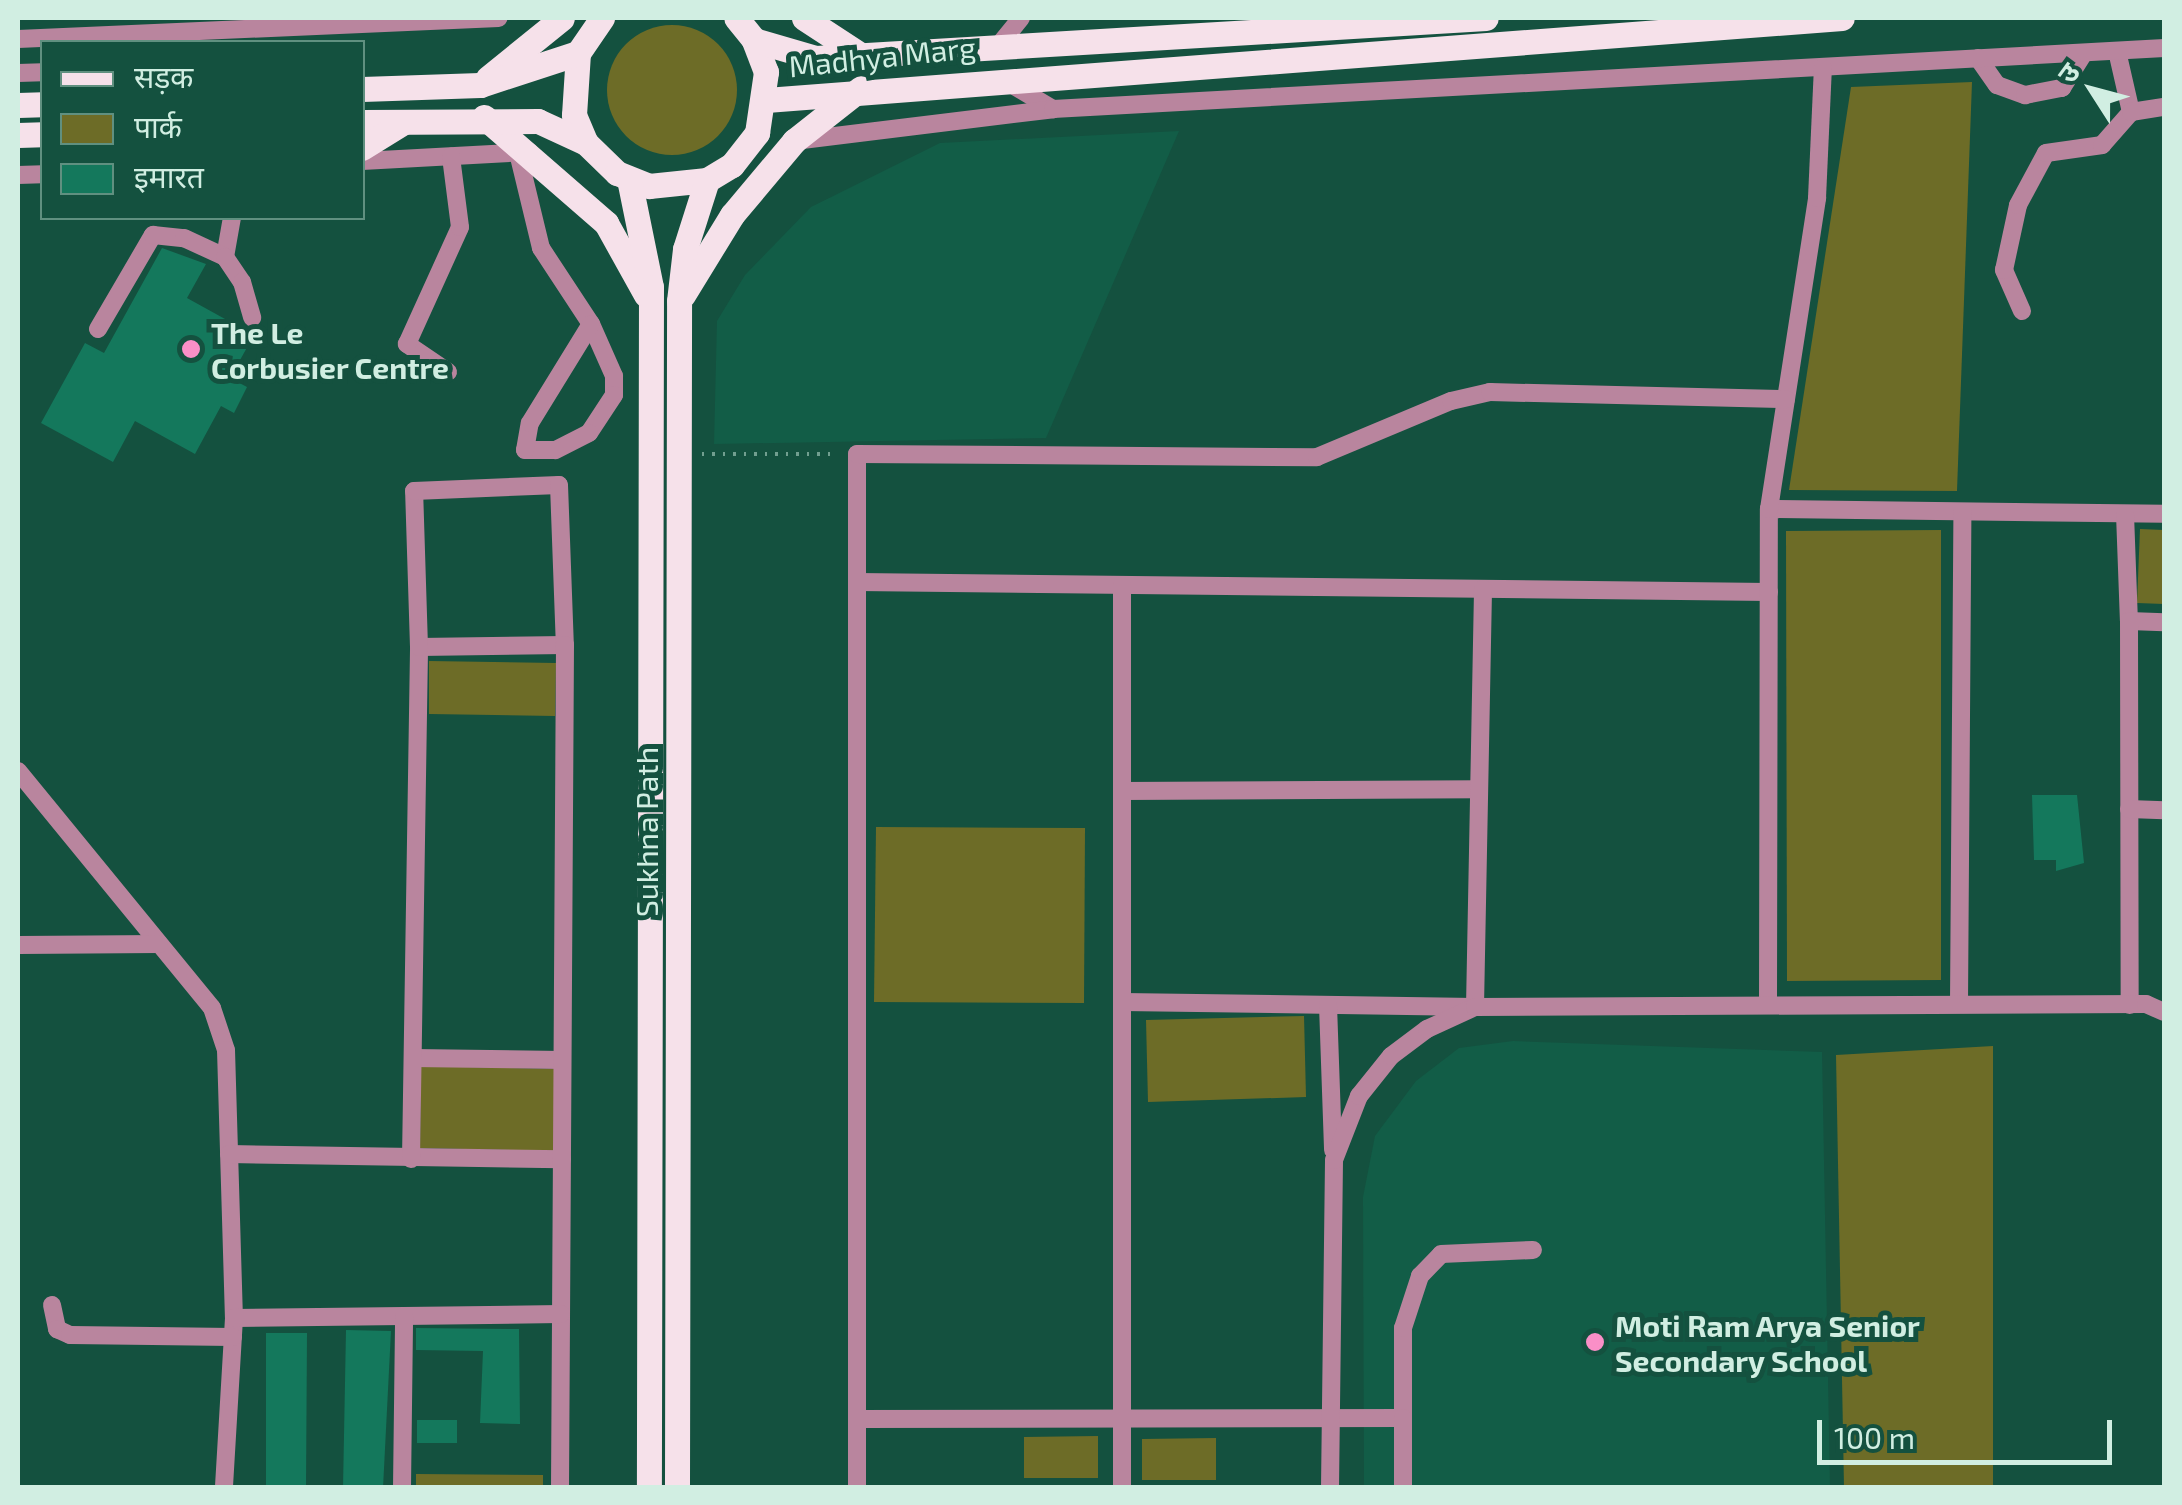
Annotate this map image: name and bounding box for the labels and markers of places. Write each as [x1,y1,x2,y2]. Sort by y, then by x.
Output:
place label: The Le Corbusier Centre [211,314,450,384]
marker: The Le Corbusier Centre [180,338,202,360]
place label: Moti Ram Arya Senior Secondary School [1615,1307,1921,1378]
marker: Moti Ram Arya Senior Secondary School [1584,1331,1606,1353]

